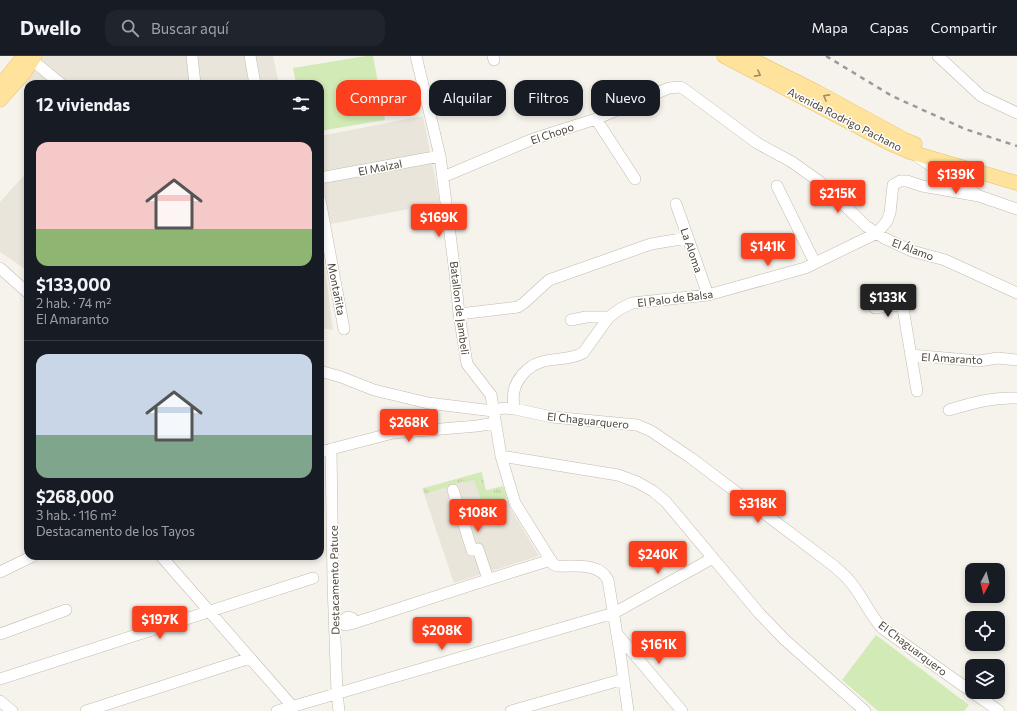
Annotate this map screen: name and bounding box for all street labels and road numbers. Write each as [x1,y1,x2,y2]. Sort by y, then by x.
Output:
street label: Avenida Rodrigo Pachano [786,84,905,154]
street label: El Chopo [529,119,576,146]
street label: El Maizal [357,156,403,178]
street label: La Aloma [678,226,706,274]
street label: El Álamo [890,234,937,263]
street label: Batallon de Jambeli [447,260,472,356]
street label: Montañita [326,262,348,316]
street label: El Palo de Balsa [636,287,714,309]
street label: El Amaranto [921,350,984,366]
street label: El Chaguarquero [546,409,630,431]
street label: Destacamento Patuce [327,525,341,635]
street label: El Chaguarquero [876,618,950,678]

